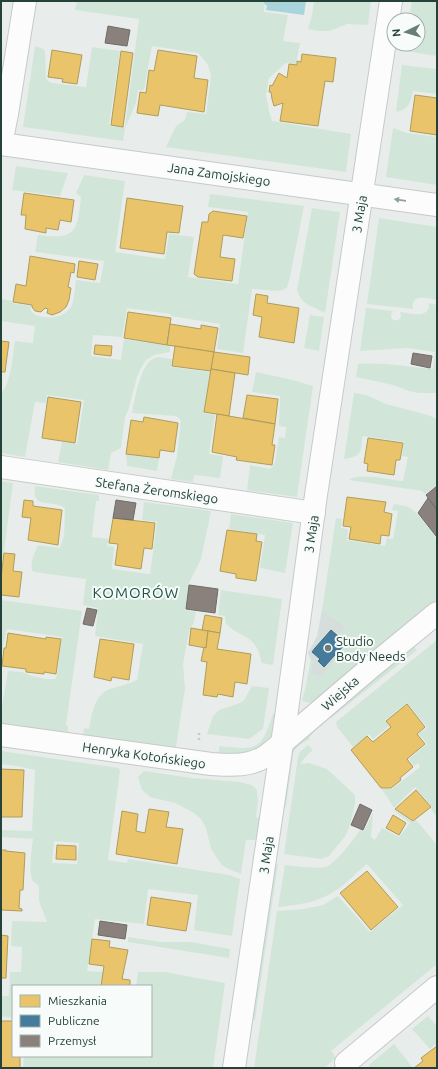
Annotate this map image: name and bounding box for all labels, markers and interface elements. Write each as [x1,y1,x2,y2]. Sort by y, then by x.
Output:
north arrow [386,12,426,52]
text: N [390,28,402,37]
street label: Jana Zamojskiego [167,160,271,188]
street label: 3 Maja [349,194,369,234]
one-way arrow [393,197,406,203]
street label: Stefana Żeromskiego [95,473,219,506]
street label: 3 Maja [301,514,321,554]
district label: KOMORÓW [93,584,179,601]
place label: Studio Body Needs [336,634,406,663]
marker: Studio Body Needs [323,643,333,653]
street label: Wiejska [319,673,361,713]
street label: Henryka Kotońskiego [81,739,207,771]
street label: 3 Maja [256,835,276,875]
legend [12,985,152,1057]
text: Mieszkania [48,994,107,1007]
text: Publiczne [48,1014,100,1027]
text: Przemysł [48,1034,97,1047]

